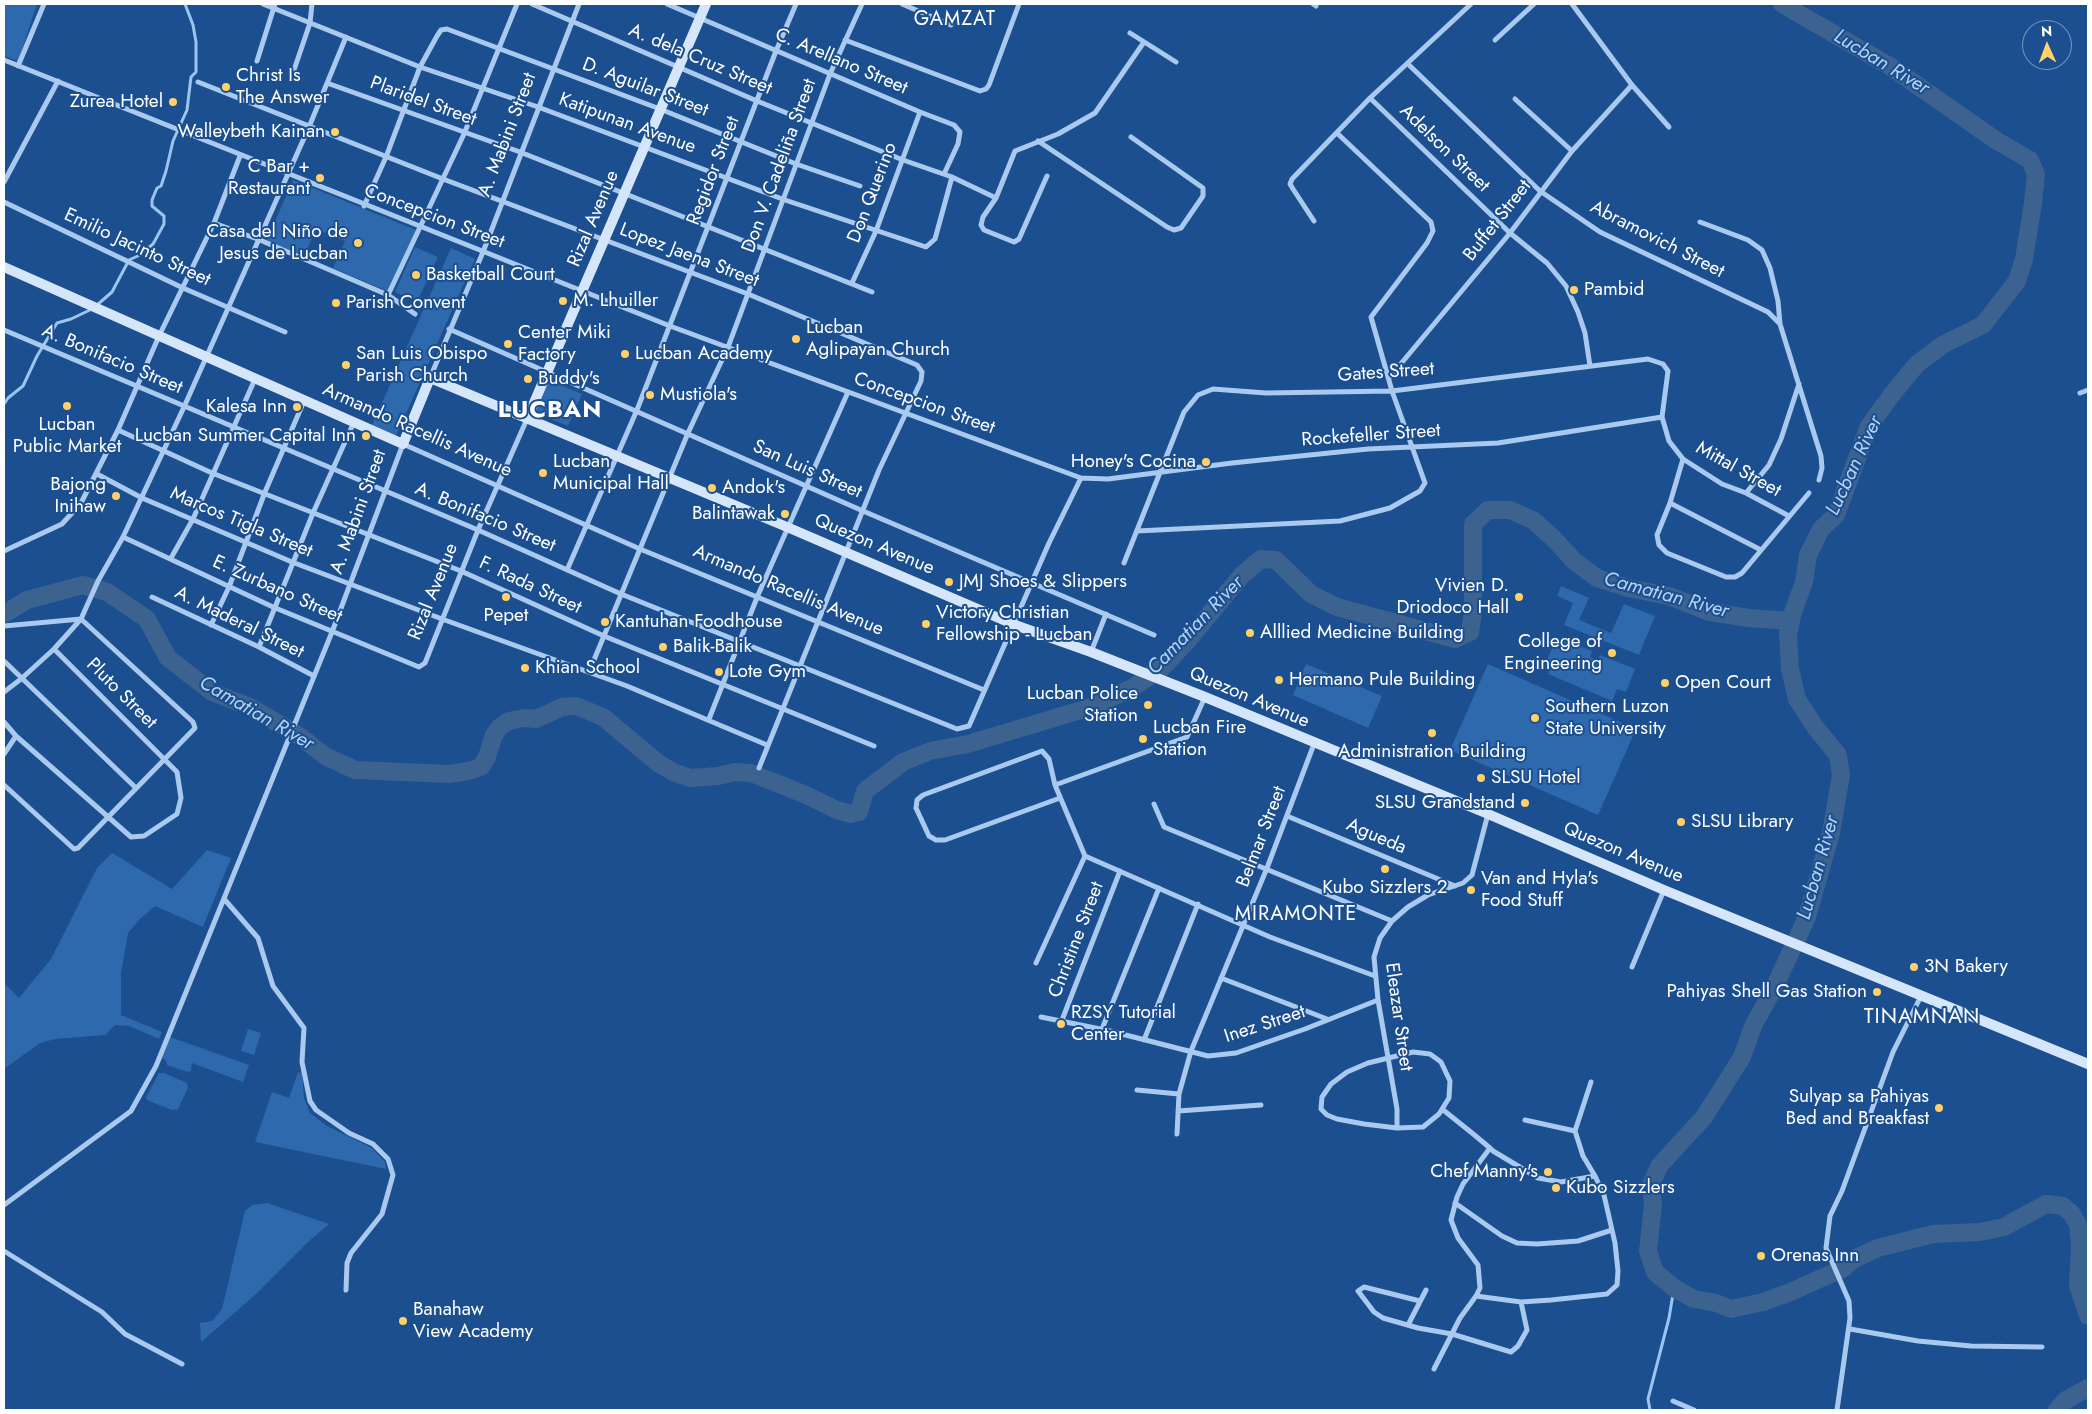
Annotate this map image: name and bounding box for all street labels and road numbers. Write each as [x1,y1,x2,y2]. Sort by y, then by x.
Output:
street label: A. dela Cruz Street [625,19,775,101]
street label: C. Arellano Street [771,24,911,100]
street label: D. Aguilar Street [579,54,711,122]
street label: A. Mabini Street [474,70,542,200]
street label: Plaridel Street [367,72,479,132]
street label: Don V. Cadeliña Street [738,76,822,256]
street label: Katipunan Avenue [555,89,699,159]
street label: Adelson Street [1394,100,1494,198]
street label: Regidor Street [683,113,745,229]
street label: Don Querino [843,140,903,246]
street label: Rizal Avenue [563,167,625,271]
street label: Buffet Street [1459,176,1537,266]
street label: Concepcion Street [361,180,507,254]
street label: Abramovich Street [1586,196,1728,284]
street label: Emilio Jacinto Street [60,204,214,292]
street label: Lopez Jaena Street [616,219,762,293]
street label: A. Bonifacio Street [38,320,186,400]
street label: Gates Street [1337,358,1435,388]
street label: Concepcion Street [850,368,998,440]
street label: Armando Racellis Avenue [319,379,515,483]
street label: Rockefeller Street [1301,420,1441,452]
street label: San Luis Street [749,436,865,504]
street label: Mittal Street [1691,437,1785,503]
street label: A. Mabini Street [326,447,392,577]
street label: A. Bonifacio Street [411,478,559,558]
street label: Marcos Tigla Street [166,483,316,563]
street label: Quezon Avenue [811,509,937,581]
street label: Rizal Avenue [404,540,464,644]
street label: Armando Racellis Avenue [689,541,887,641]
street label: E. Zurbano Street [209,551,345,629]
street label: F. Rada Street [475,552,585,620]
street label: A. Maderal Street [171,582,307,664]
street label: Pluto Street [81,654,161,734]
street label: Quezon Avenue [1186,662,1312,734]
street label: Belmar Street [1232,783,1292,891]
street label: Agueda [1343,814,1409,860]
street label: Quezon Avenue [1560,817,1686,889]
street label: Christine Street [1044,879,1110,1001]
street label: Eleazar Street [1379,961,1417,1073]
street label: Inez Street [1222,1001,1308,1049]

